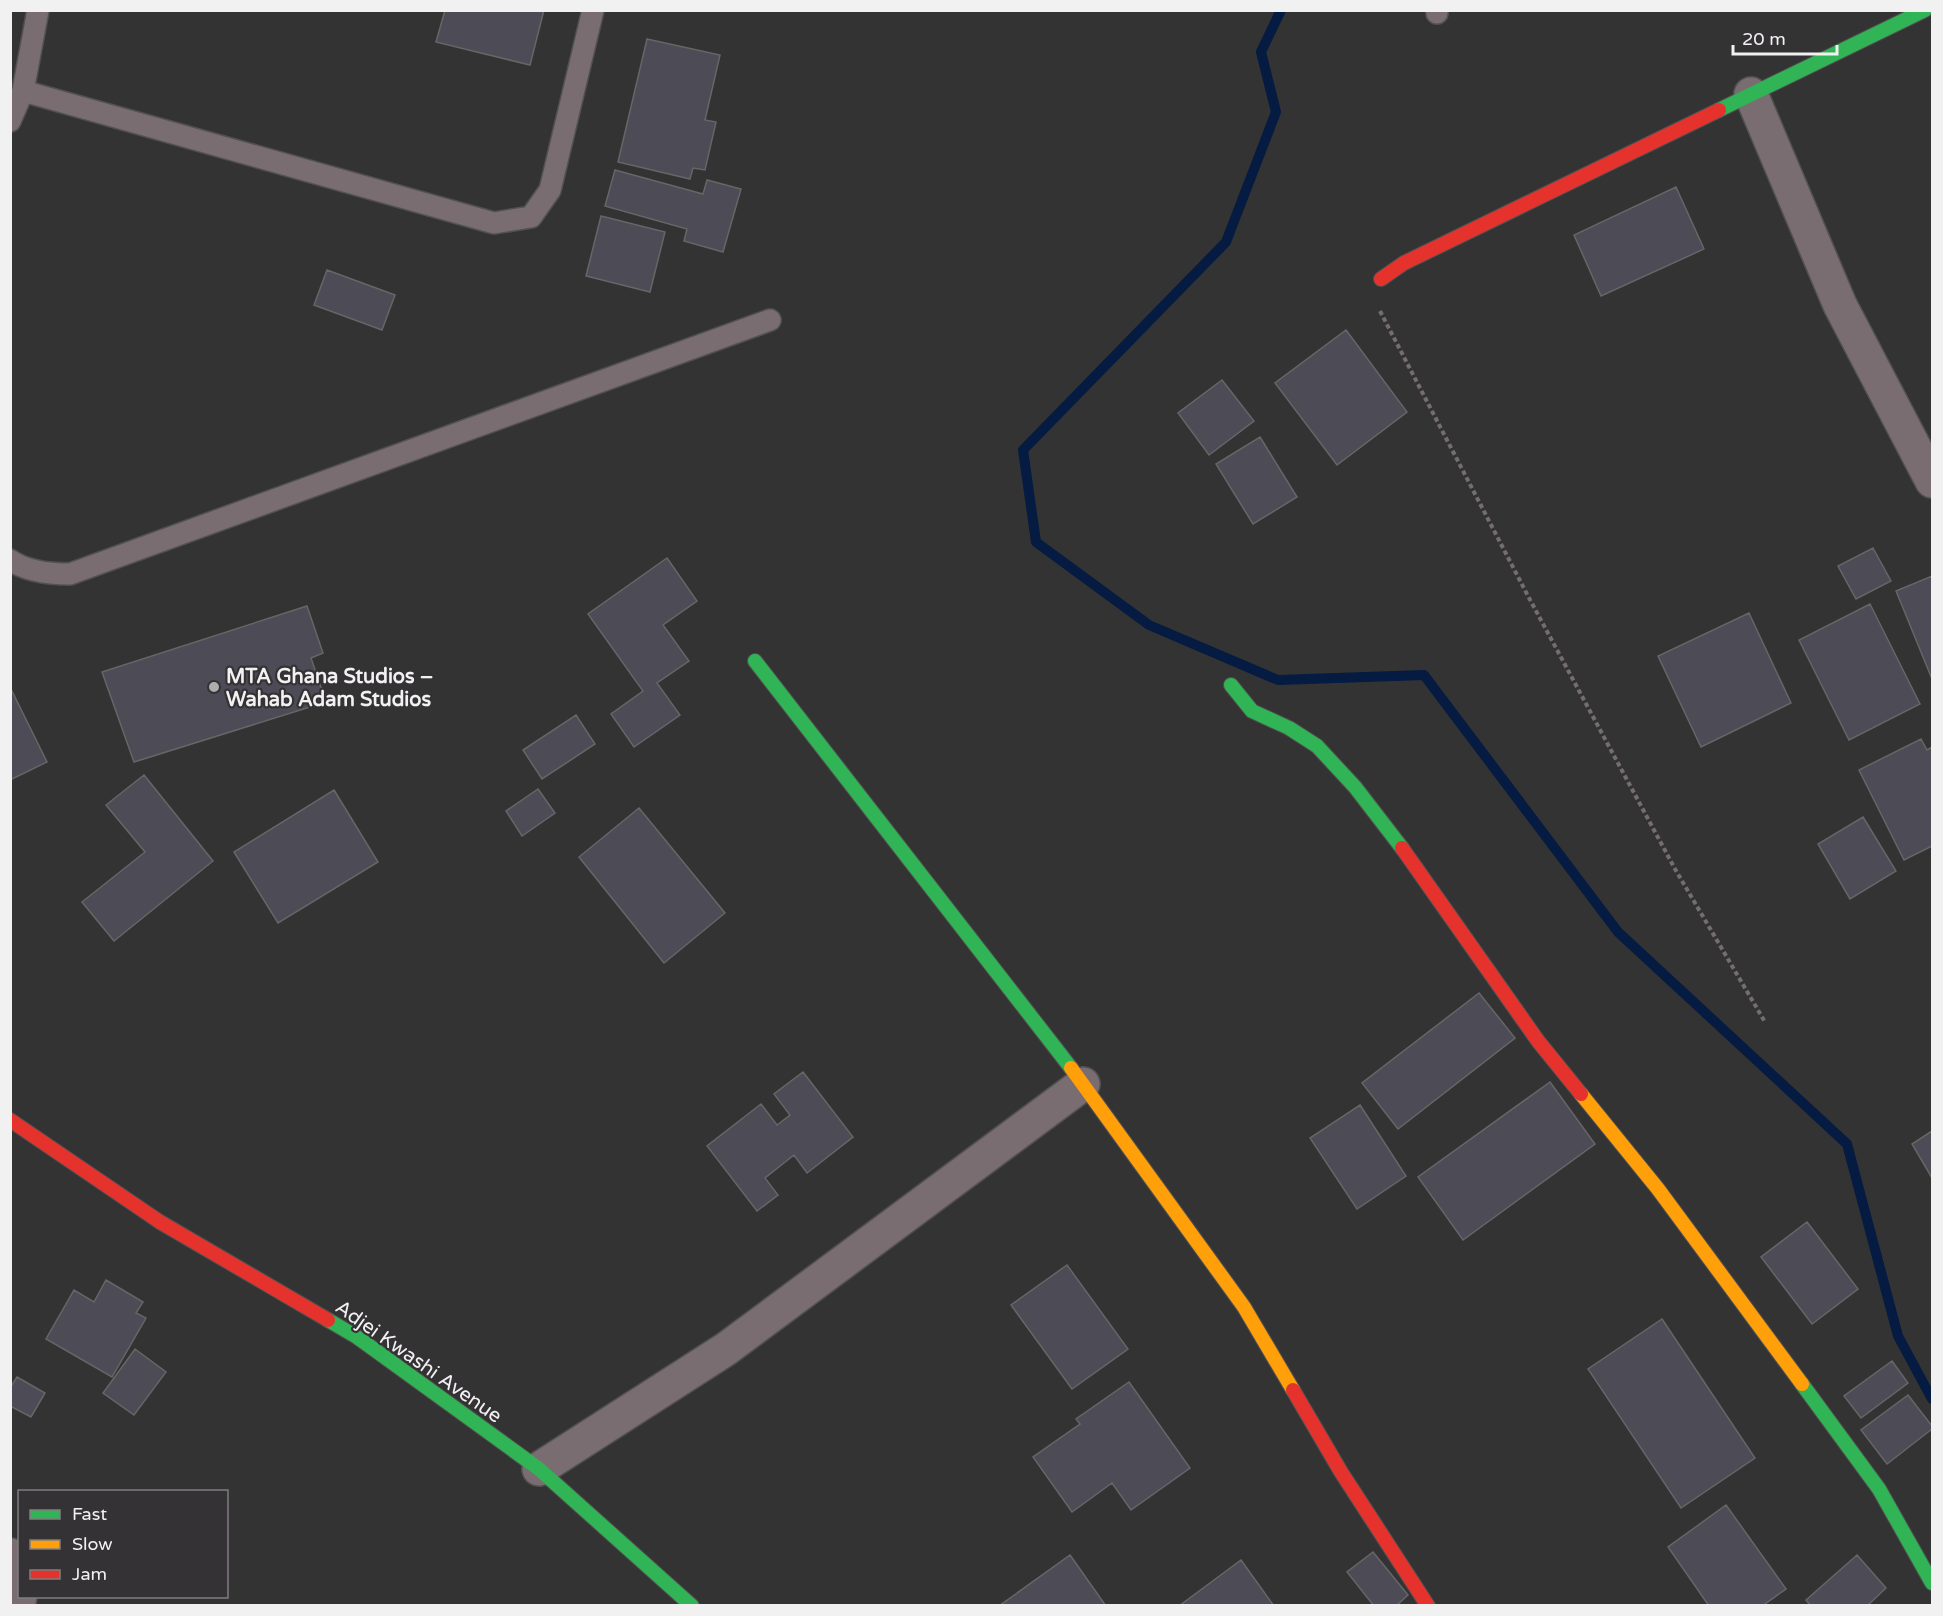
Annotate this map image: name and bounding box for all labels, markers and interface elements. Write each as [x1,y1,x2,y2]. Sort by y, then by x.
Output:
scale bar [1733,18,1836,56]
text: 20 m [1742,28,1786,50]
place label: MTA Ghana Studios – Wahab Adam Studios [226,665,434,712]
marker: MTA Ghana Studios – Wahab Adam Studios [207,680,221,694]
street label: Adjei Kwashi Avenue [331,1295,506,1428]
legend [18,1490,228,1598]
text: Fast [72,1503,107,1525]
text: Slow [72,1533,113,1555]
text: Jam [72,1563,107,1585]

